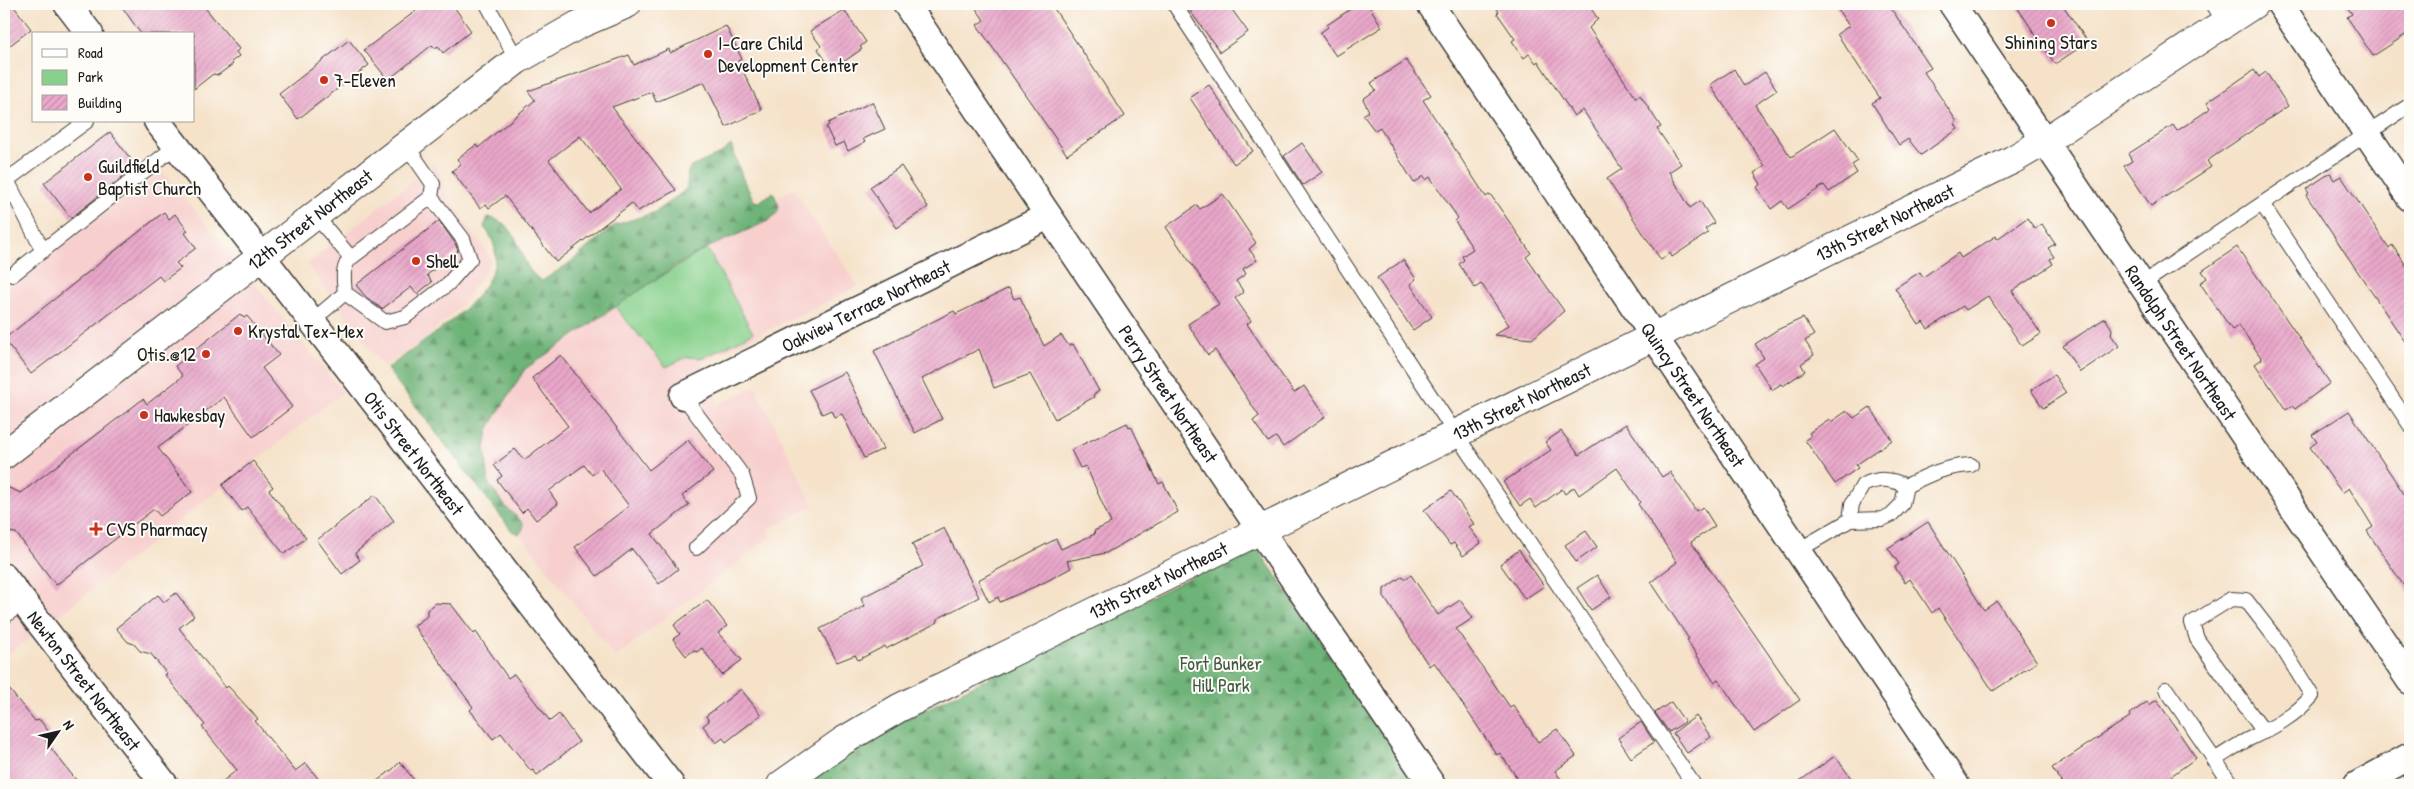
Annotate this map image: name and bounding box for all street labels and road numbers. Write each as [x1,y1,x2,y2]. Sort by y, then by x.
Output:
street label: 12th Street Northeast [242,163,378,276]
street label: 13th Street Northeast [1811,177,1959,268]
street label: Oakview Terrace Northeast [777,253,955,358]
street label: Randolph Street Northeast [2119,260,2243,426]
street label: Quincy Street Northeast [1635,317,1752,473]
street label: Perry Street Northeast [1113,320,1225,468]
street label: 13th Street Northeast [1448,356,1596,447]
street label: Otis Street Northeast [358,386,471,521]
street label: 13th Street Northeast [1085,535,1232,625]
street label: Newton Street Northeast [22,607,146,755]

